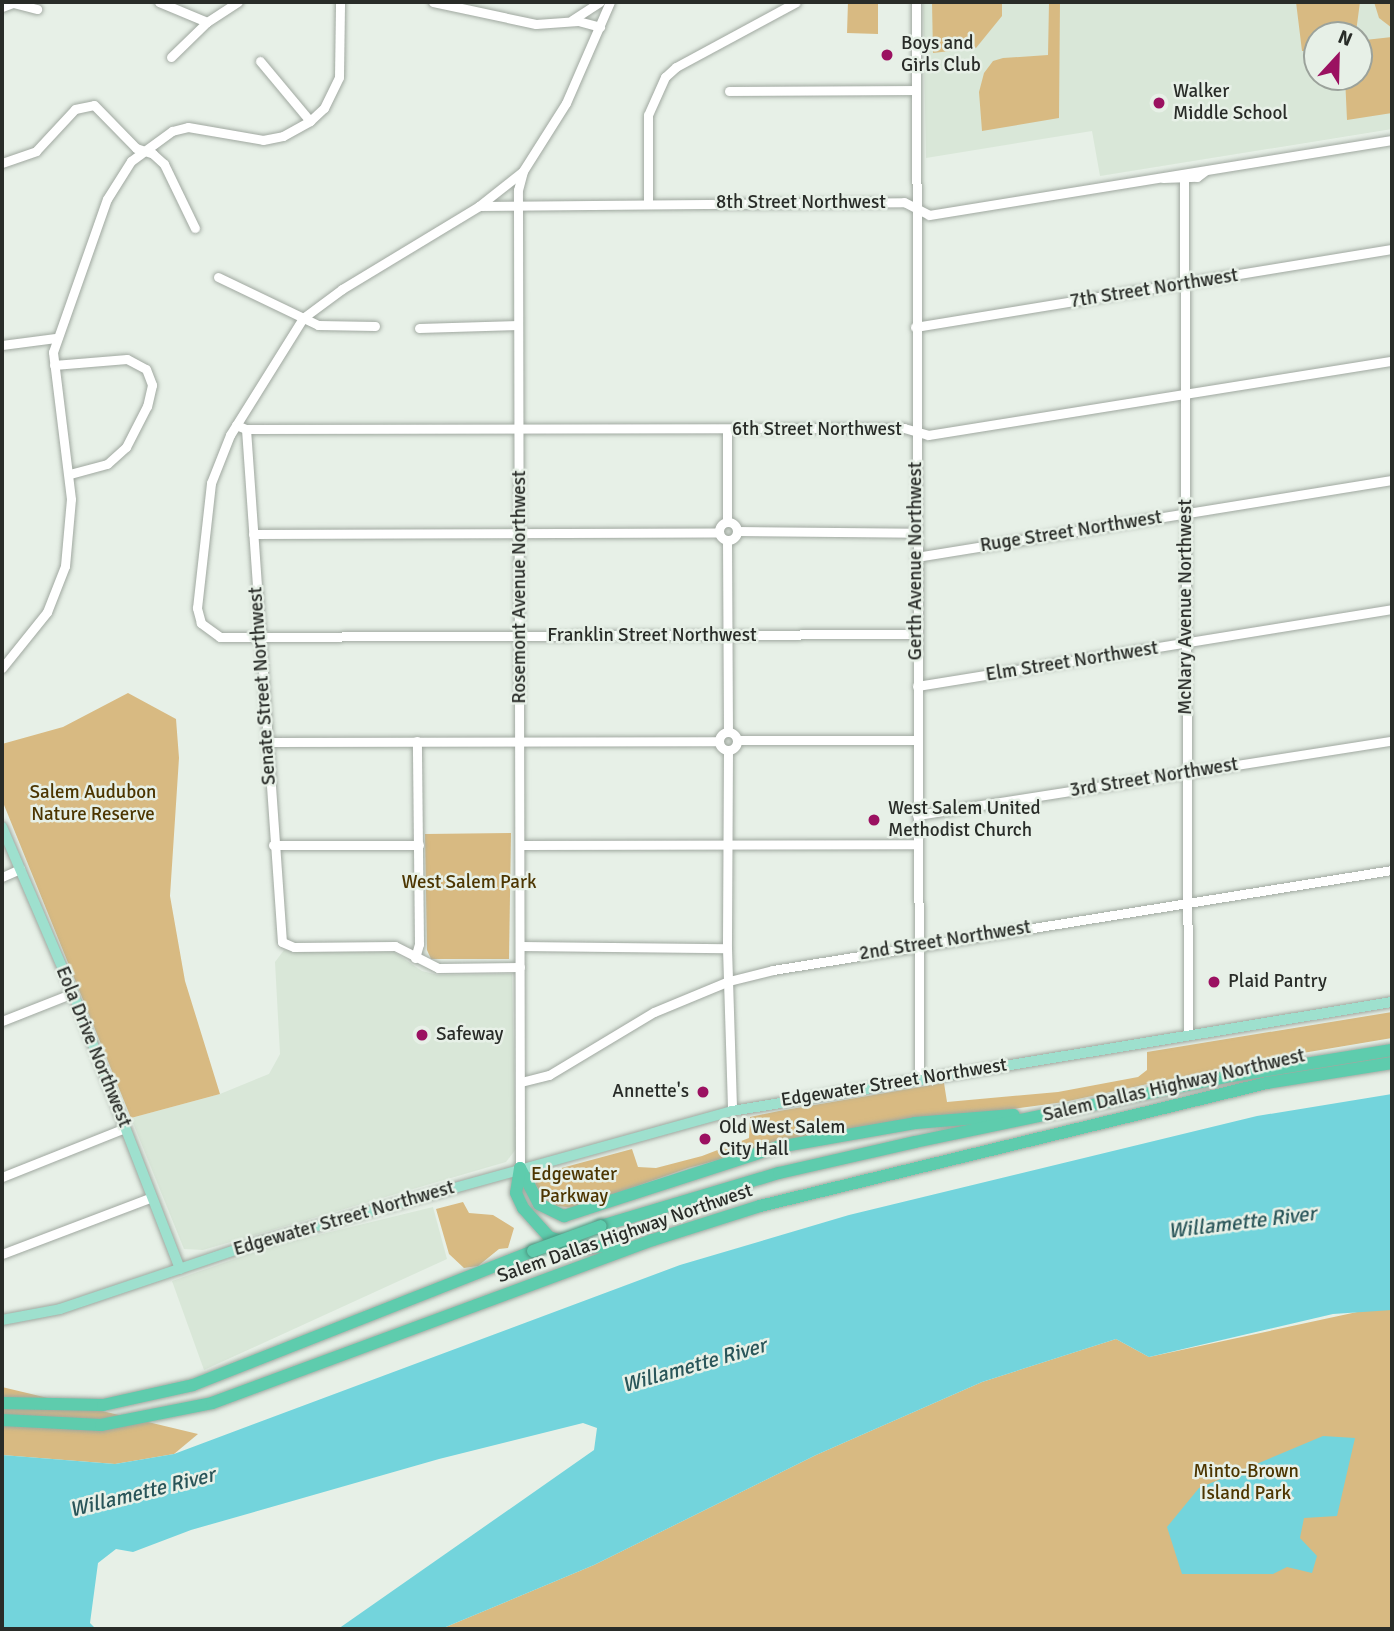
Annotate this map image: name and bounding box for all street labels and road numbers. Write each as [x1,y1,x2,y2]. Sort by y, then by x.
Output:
street label: 8th Street Northwest [716,192,886,214]
street label: 7th Street Northwest [1068,264,1240,314]
street label: 6th Street Northwest [732,419,902,441]
street label: Gerth Avenue Northwest [905,462,927,660]
street label: Rosemont Avenue Northwest [509,470,531,704]
street label: McNary Avenue Northwest [1175,499,1197,715]
street label: Ruge Street Northwest [979,506,1163,558]
street label: Senate Street Northwest [245,586,281,786]
street label: Franklin Street Northwest [547,625,757,647]
street label: Elm Street Northwest [984,637,1160,687]
street label: 3rd Street Northwest [1068,753,1240,803]
street label: 2nd Street Northwest [858,916,1032,966]
street label: Eola Drive Northwest [50,963,136,1131]
street label: Salem Dallas Highway Northwest [1041,1045,1307,1127]
street label: Edgewater Street Northwest [779,1054,1009,1112]
street label: Edgewater Street Northwest [231,1177,457,1261]
street label: Salem Dallas Highway Northwest [495,1180,755,1288]

